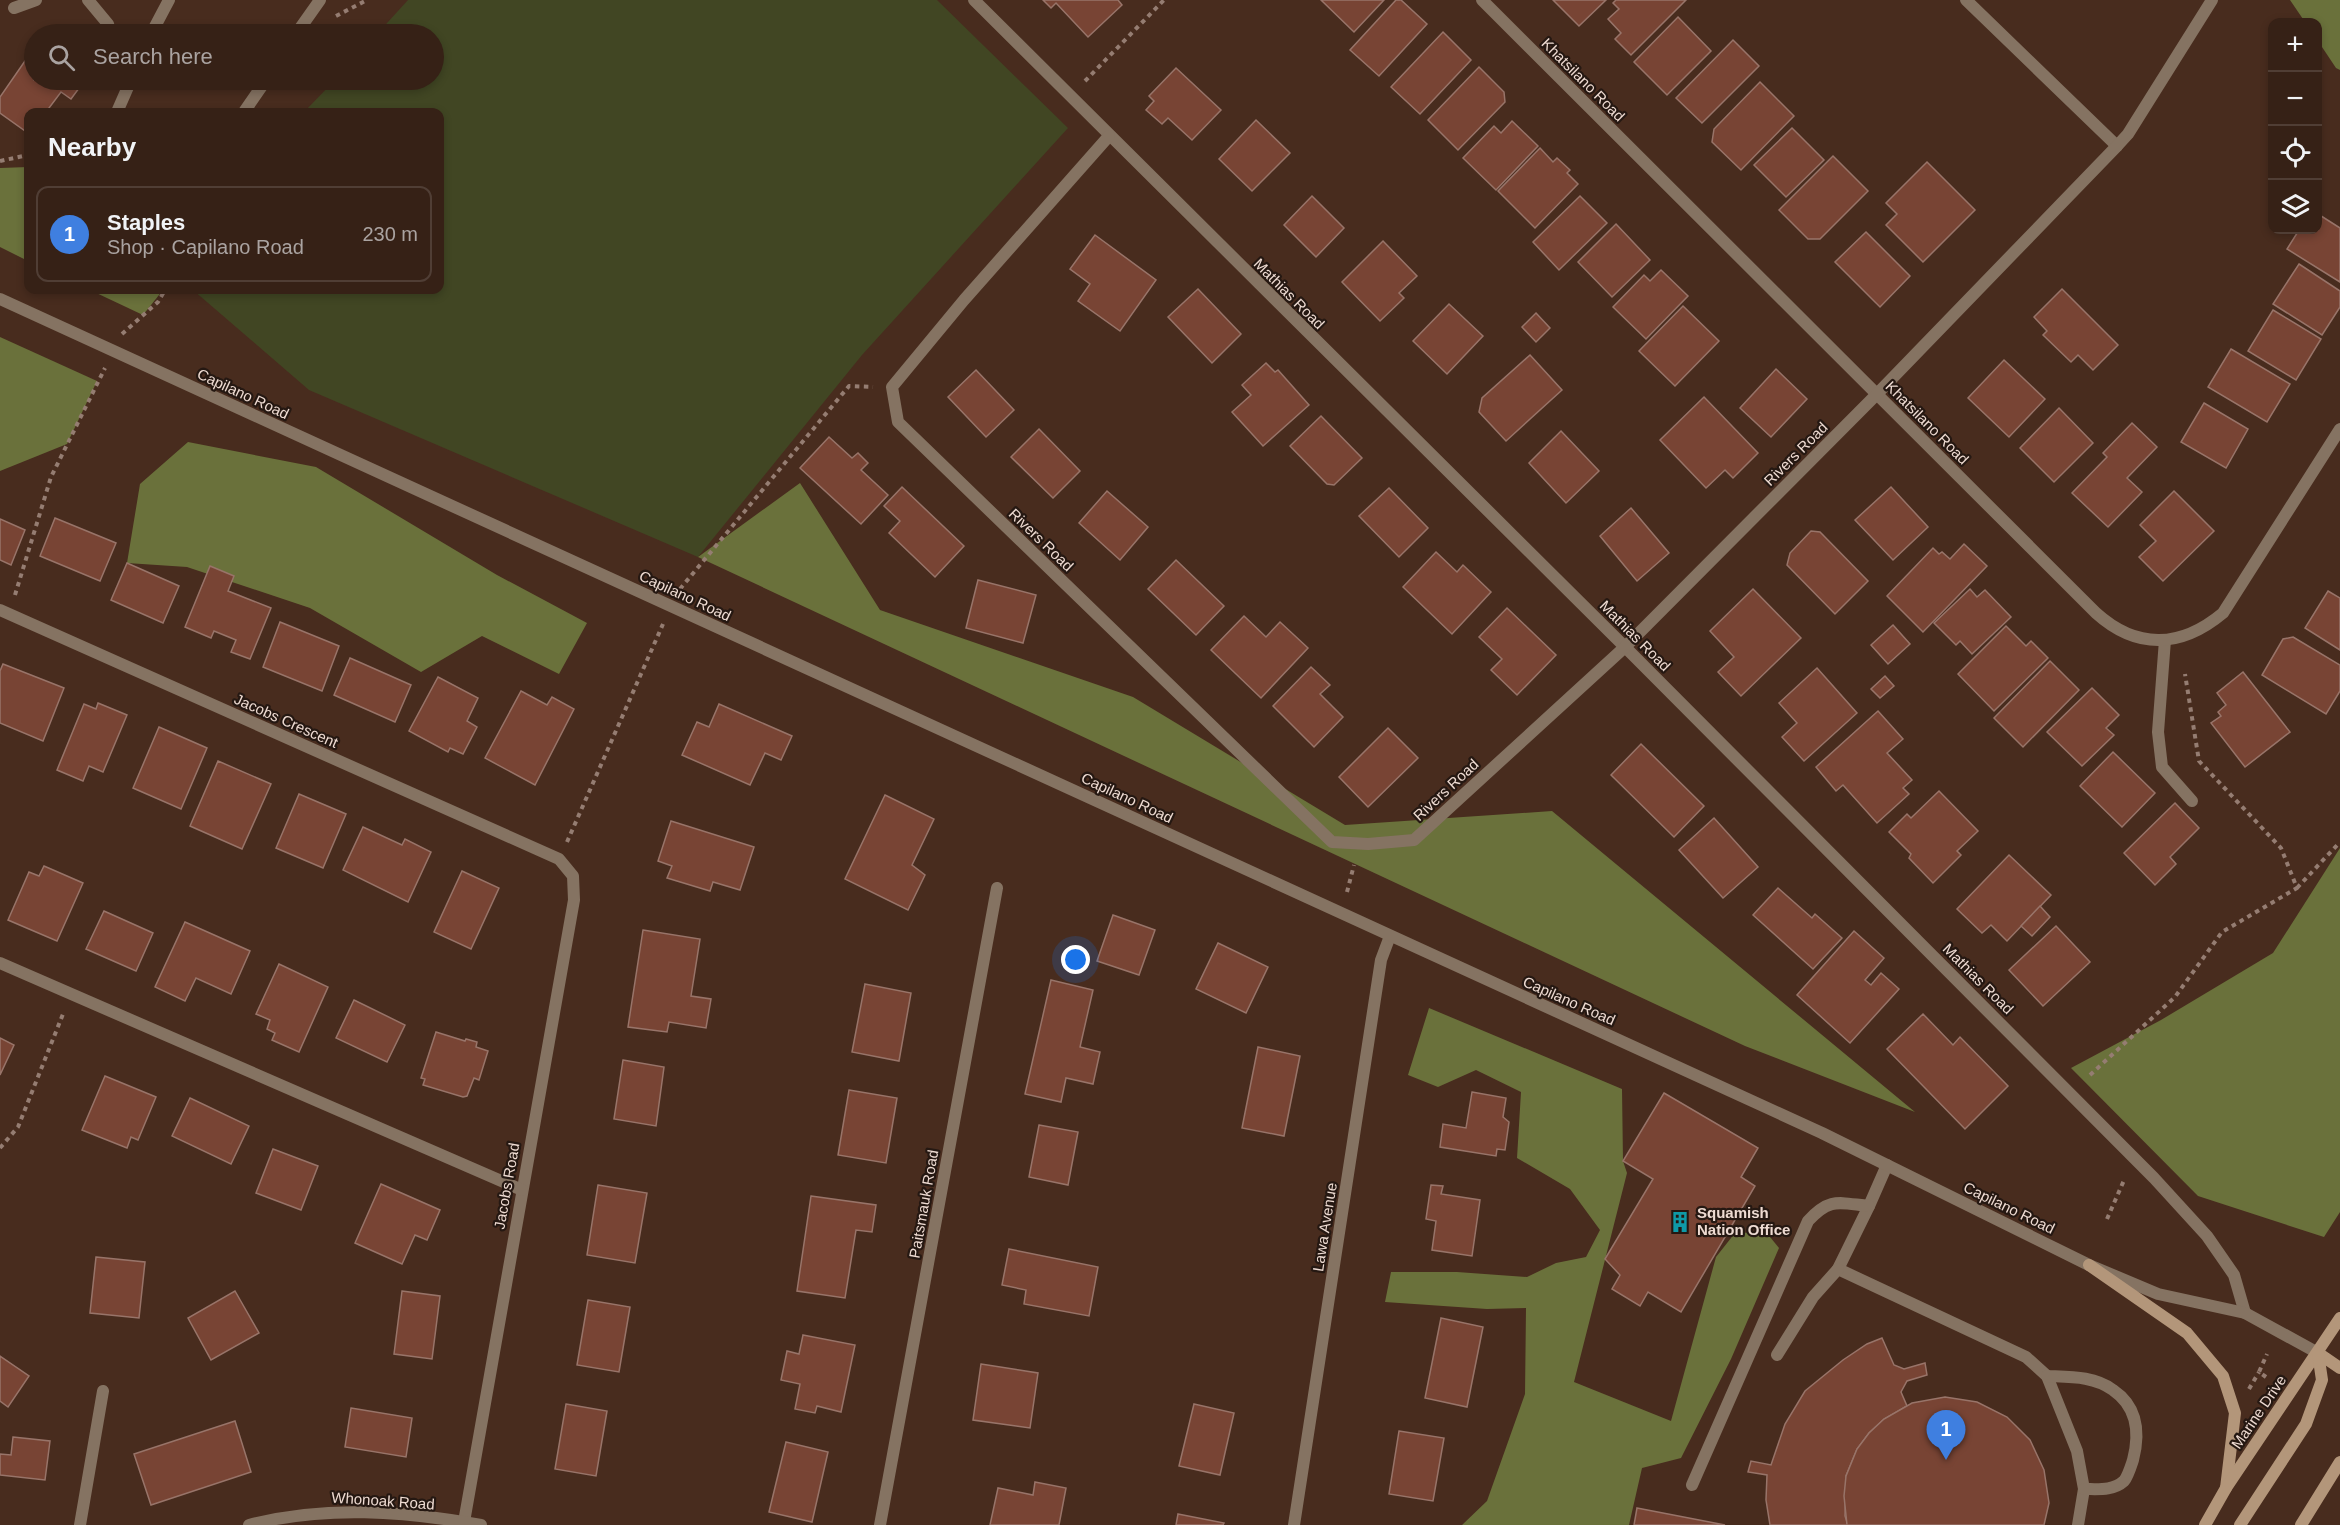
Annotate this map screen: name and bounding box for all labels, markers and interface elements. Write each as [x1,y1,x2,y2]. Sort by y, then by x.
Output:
map controls [2268,18,2322,234]
button: + [2268,18,2322,72]
search box [24,24,444,90]
street label: Khatsilano Road [1538,35,1628,125]
icon: search [45,41,78,74]
text: Search here [93,44,213,69]
button: − [2268,72,2322,126]
button: locate [2268,126,2322,180]
text: Nearby [48,132,136,162]
button: layers [2268,180,2322,234]
text: Staples [107,210,185,235]
text: 1 [64,223,75,245]
text: 230 m [362,223,418,245]
text: Shop · Capilano Road [107,236,304,258]
street label: Mathias Road [1251,255,1328,332]
street label: Capilano Road [195,365,292,422]
street label: Khatsilano Road [1882,378,1972,468]
street label: Rivers Road [1760,418,1831,489]
street label: Rivers Road [1006,505,1077,574]
street label: Capilano Road [637,567,734,624]
street label: Mathias Road [1597,597,1674,674]
street label: Jacobs Crescent [232,690,341,751]
street label: Rivers Road [1410,755,1482,824]
street label: Capilano Road [1079,769,1176,826]
street label: Mathias Road [1940,940,2017,1017]
your location [1061,945,1090,974]
street label: Capilano Road [1520,973,1618,1028]
street label: Jacobs Road [491,1141,522,1231]
street label: Paitsmauk Road [906,1148,941,1260]
street label: Capilano Road [1961,1178,2058,1237]
street label: Lawa Avenue [1309,1181,1340,1273]
place label: Squamish Nation Office [1697,1204,1790,1238]
building icon: Squamish Nation Office [1668,1210,1692,1234]
street label: Marine Drive [2228,1372,2289,1452]
pin: 1 [1926,1410,1966,1460]
street label: Whonoak Road [331,1488,435,1513]

